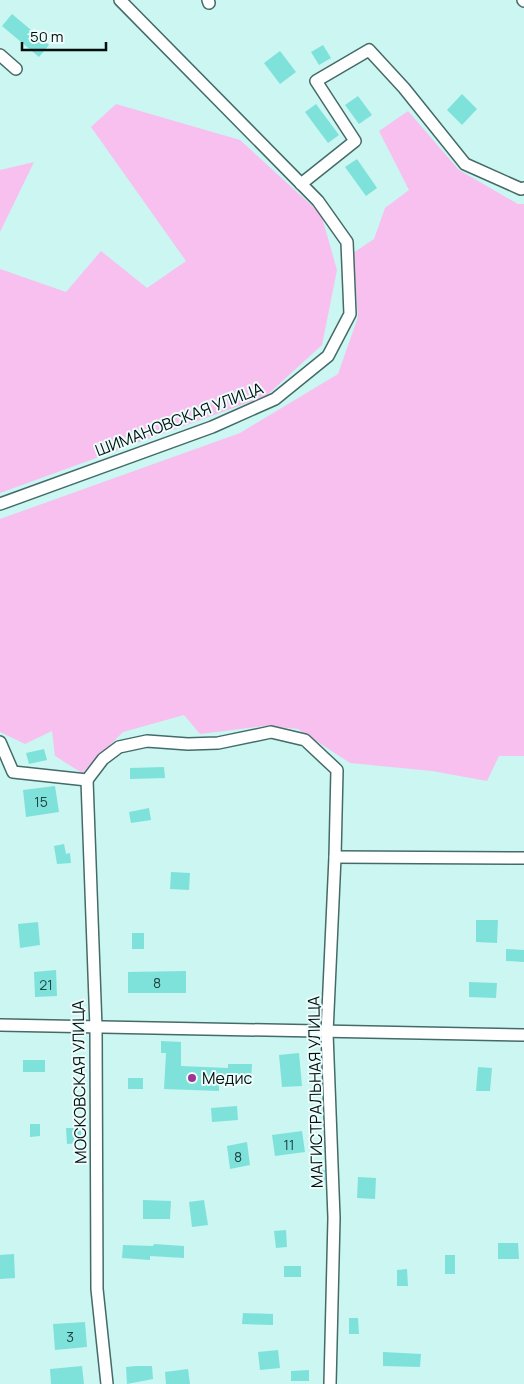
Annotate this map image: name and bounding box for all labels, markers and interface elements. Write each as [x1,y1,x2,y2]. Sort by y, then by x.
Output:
scale bar [22,20,106,52]
text: 50 m [30,26,64,47]
street label: ШИМАНОВСКАЯ УЛИЦА [92,377,266,461]
house number: 15 [34,792,48,811]
house number: 8 [153,973,161,992]
house number: 21 [39,975,53,994]
street label: МАГИСТРАЛЬНАЯ УЛИЦА [302,996,328,1188]
street label: МОСКОВСКАЯ УЛИЦА [67,1000,91,1164]
place label: Медис [202,1067,252,1089]
marker: Медис [186,1072,198,1084]
house number: 11 [284,1135,294,1154]
house number: 8 [234,1147,242,1166]
house number: 3 [66,1327,74,1346]

